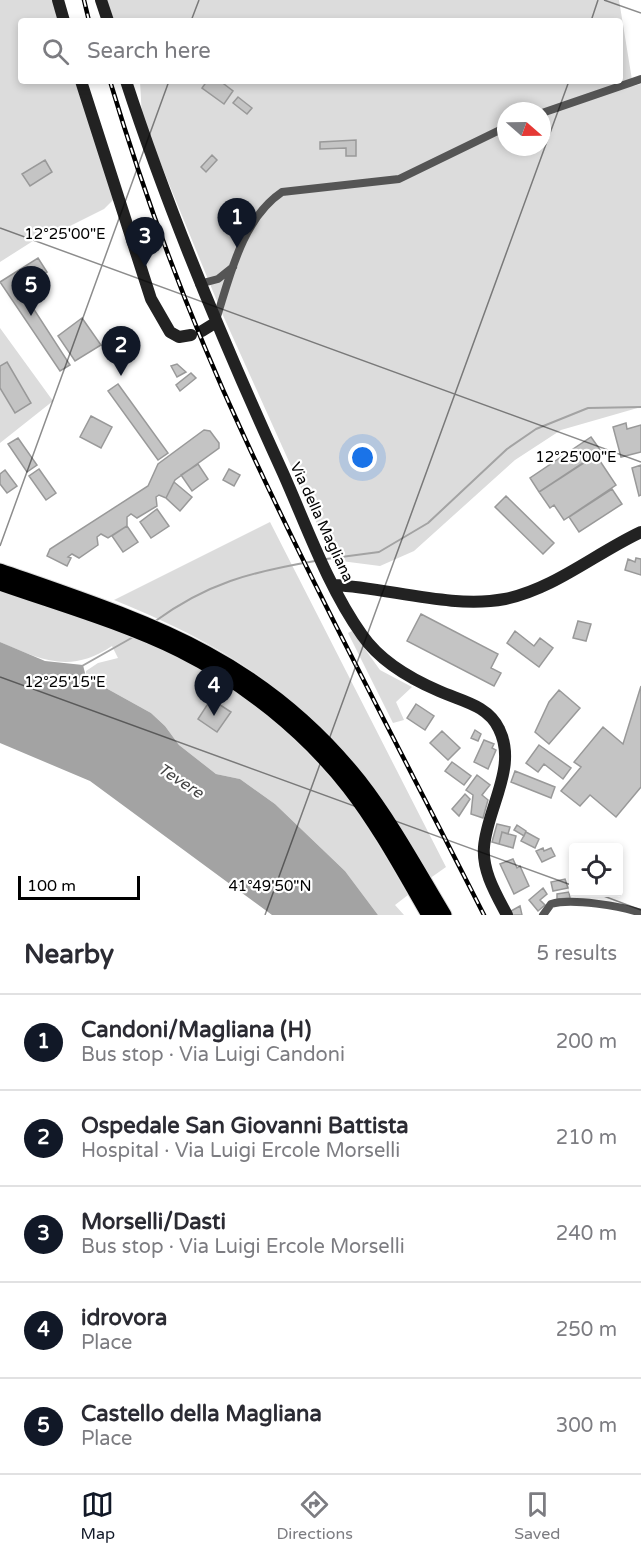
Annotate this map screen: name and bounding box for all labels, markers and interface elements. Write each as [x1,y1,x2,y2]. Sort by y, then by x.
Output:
search box [18,18,623,84]
icon: search [39,35,72,68]
text: Search here [87,38,211,64]
north arrow [497,102,551,156]
pin: 1 [218,198,256,248]
pin: 3 [126,218,164,267]
text: 12°25'00"E [24,225,106,243]
pin: 5 [12,266,51,316]
pin: 2 [102,326,140,376]
your location [348,443,377,472]
text: 12°25'00"E [535,448,617,466]
street label: Via della Magliana [286,459,358,585]
pin: 4 [194,666,234,716]
text: 12°25'15"E [24,673,106,691]
water label: Tevere [154,759,208,803]
map controls [569,843,623,897]
button: locate [569,843,623,897]
scale bar [18,873,140,900]
text: 100 m [27,876,76,896]
text: 41°49'50"N [228,877,312,895]
text: Nearby [24,939,114,970]
text: 5 results [537,942,617,966]
text: Candoni/Magliana (H) [81,1017,311,1043]
text: 1 [37,1030,50,1054]
text: 200 m [556,1030,617,1054]
text: Bus stop · Via Luigi Candoni [81,1043,345,1067]
text: Ospedale San Giovanni Battista [81,1113,409,1139]
text: 2 [37,1126,50,1150]
text: 210 m [556,1126,617,1150]
text: Hospital · Via Luigi Ercole Morselli [81,1139,400,1163]
text: Morselli/Dasti [81,1209,226,1235]
text: 3 [37,1222,50,1246]
text: 240 m [556,1222,617,1246]
text: Bus stop · Via Luigi Ercole Morselli [81,1235,405,1259]
text: idrovora [81,1305,167,1331]
text: 4 [37,1318,50,1342]
text: 250 m [556,1318,617,1342]
text: Place [81,1331,132,1355]
text: Castello della Magliana [81,1401,322,1427]
text: 5 [37,1414,50,1438]
text: 300 m [556,1414,617,1438]
text: Place [81,1427,132,1451]
tab: Map [81,1488,115,1544]
tab: Directions [276,1488,353,1544]
tab: Saved [514,1488,560,1544]

